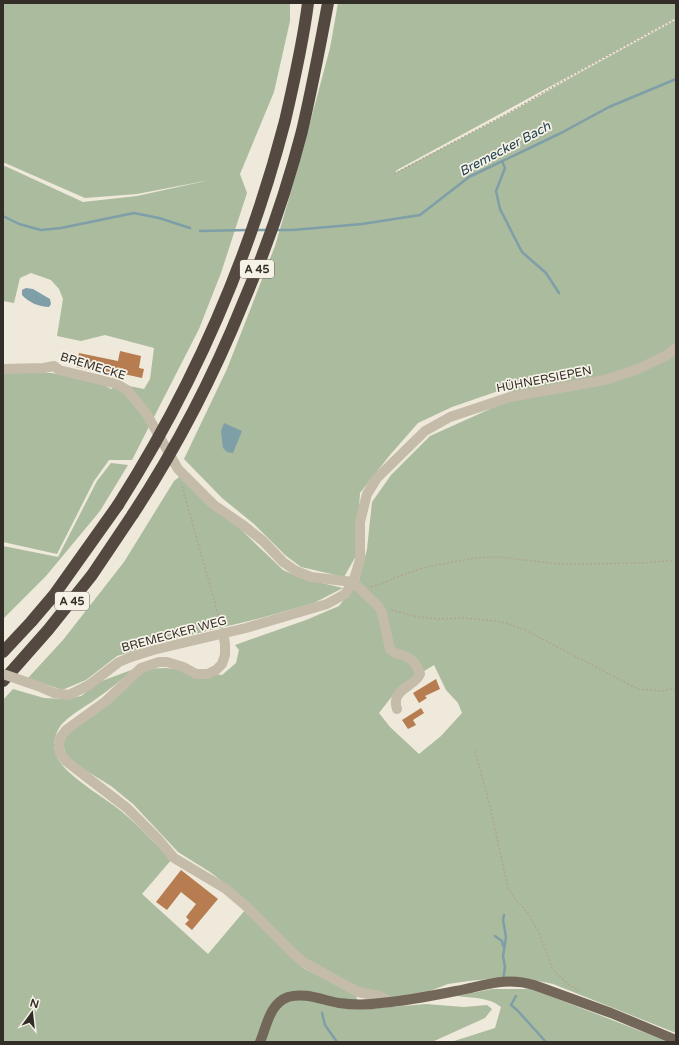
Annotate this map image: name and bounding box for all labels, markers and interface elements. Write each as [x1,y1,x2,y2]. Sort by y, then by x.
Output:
water label: Bremecker Bach [457,118,554,180]
road number: A 45 [240,260,274,278]
street label: BREMECKE [59,349,128,383]
street label: HÜHNERSIEPEN [495,363,593,395]
road number: A 45 [55,592,89,610]
street label: BREMECKER WEG [120,613,228,655]
north arrow [12,993,52,1033]
text: N [29,996,40,1011]

